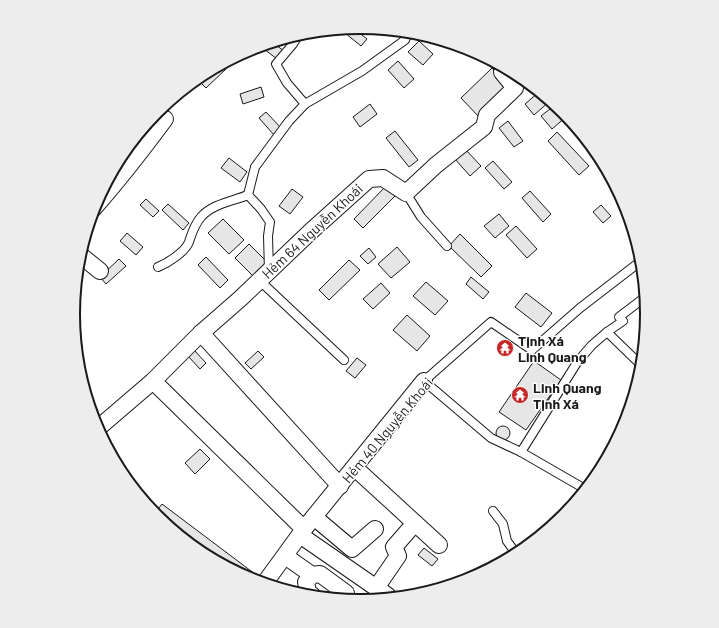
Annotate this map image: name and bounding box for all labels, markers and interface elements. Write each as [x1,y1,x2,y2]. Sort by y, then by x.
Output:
street label: Hẻm 64 Nguyễn Khoái [258,180,366,282]
place label: Tịnh Xá Linh Quang [518,332,587,365]
temple icon: Tịnh Xá Linh Quang [495,338,515,358]
street label: Hẻm 40 Nguyễn Khoái [338,374,436,486]
place label: Linh Quang Tịnh Xá [533,379,602,412]
temple icon: Linh Quang Tịnh Xá [510,385,530,405]

